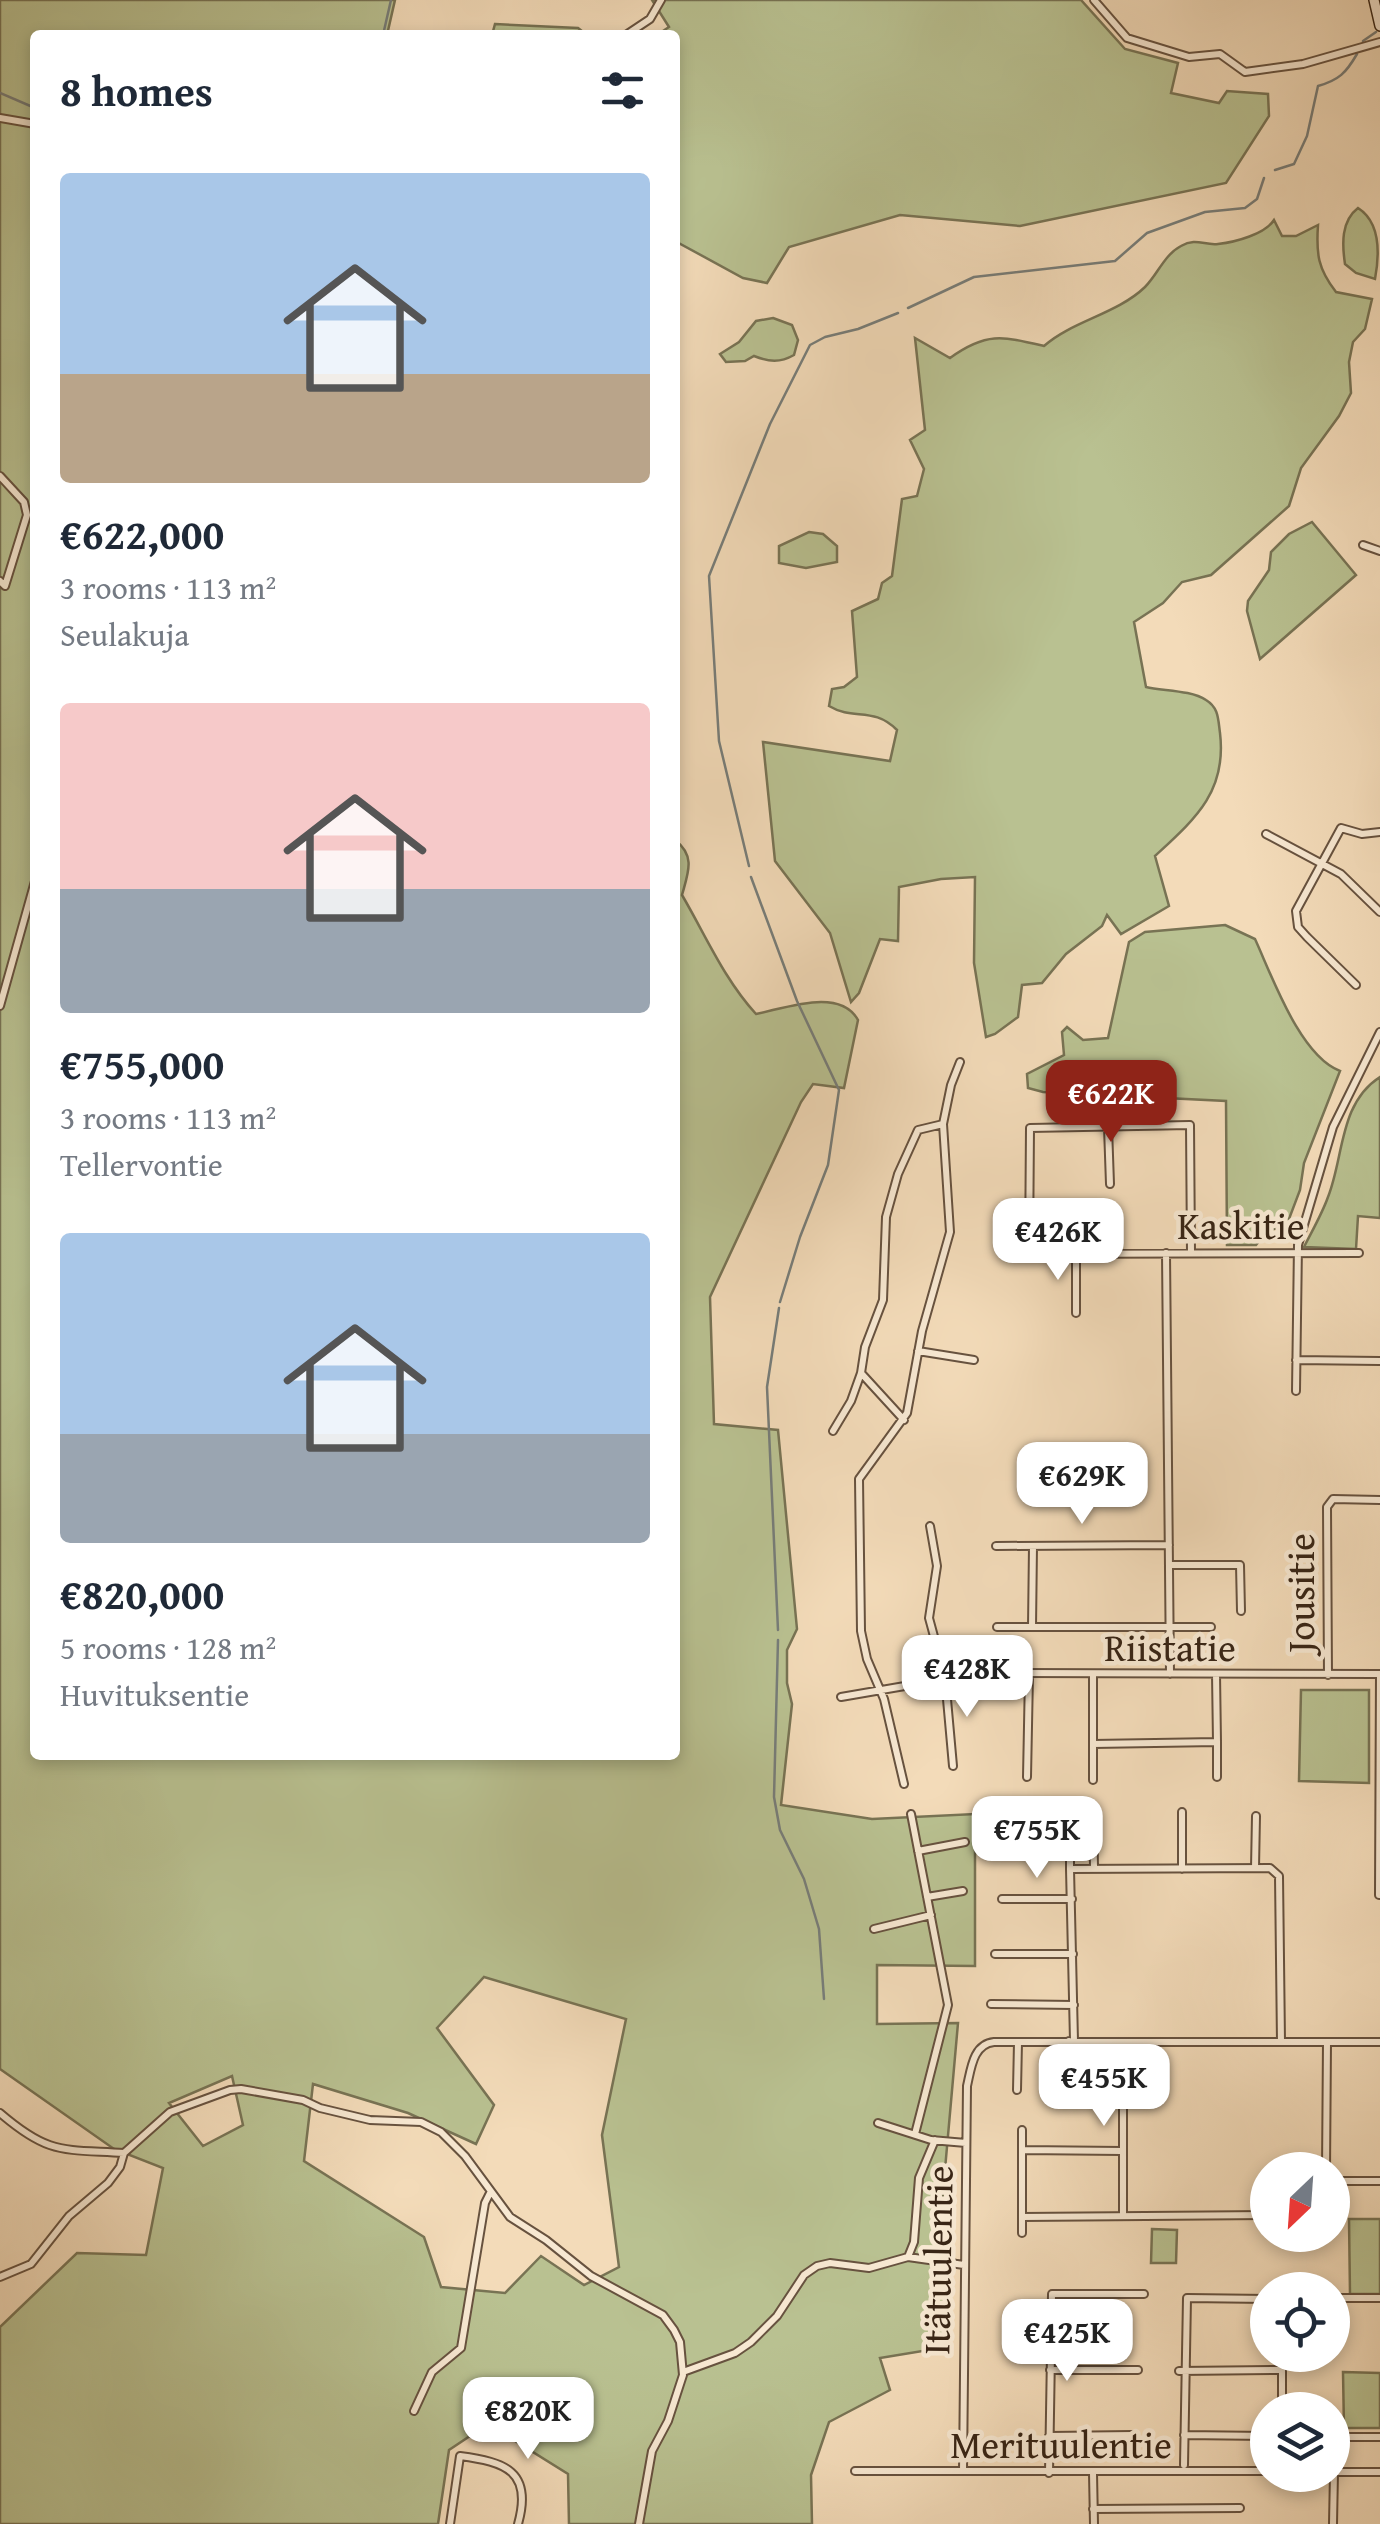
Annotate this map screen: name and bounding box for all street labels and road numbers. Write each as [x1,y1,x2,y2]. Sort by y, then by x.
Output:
street label: Kaskitie [1177,1197,1305,1253]
street label: Jousitie [1272,1533,1328,1657]
street label: Riistatie [1104,1619,1236,1675]
street label: Itätuulentie [907,2165,967,2355]
street label: Merituulentie [950,2416,1172,2472]

